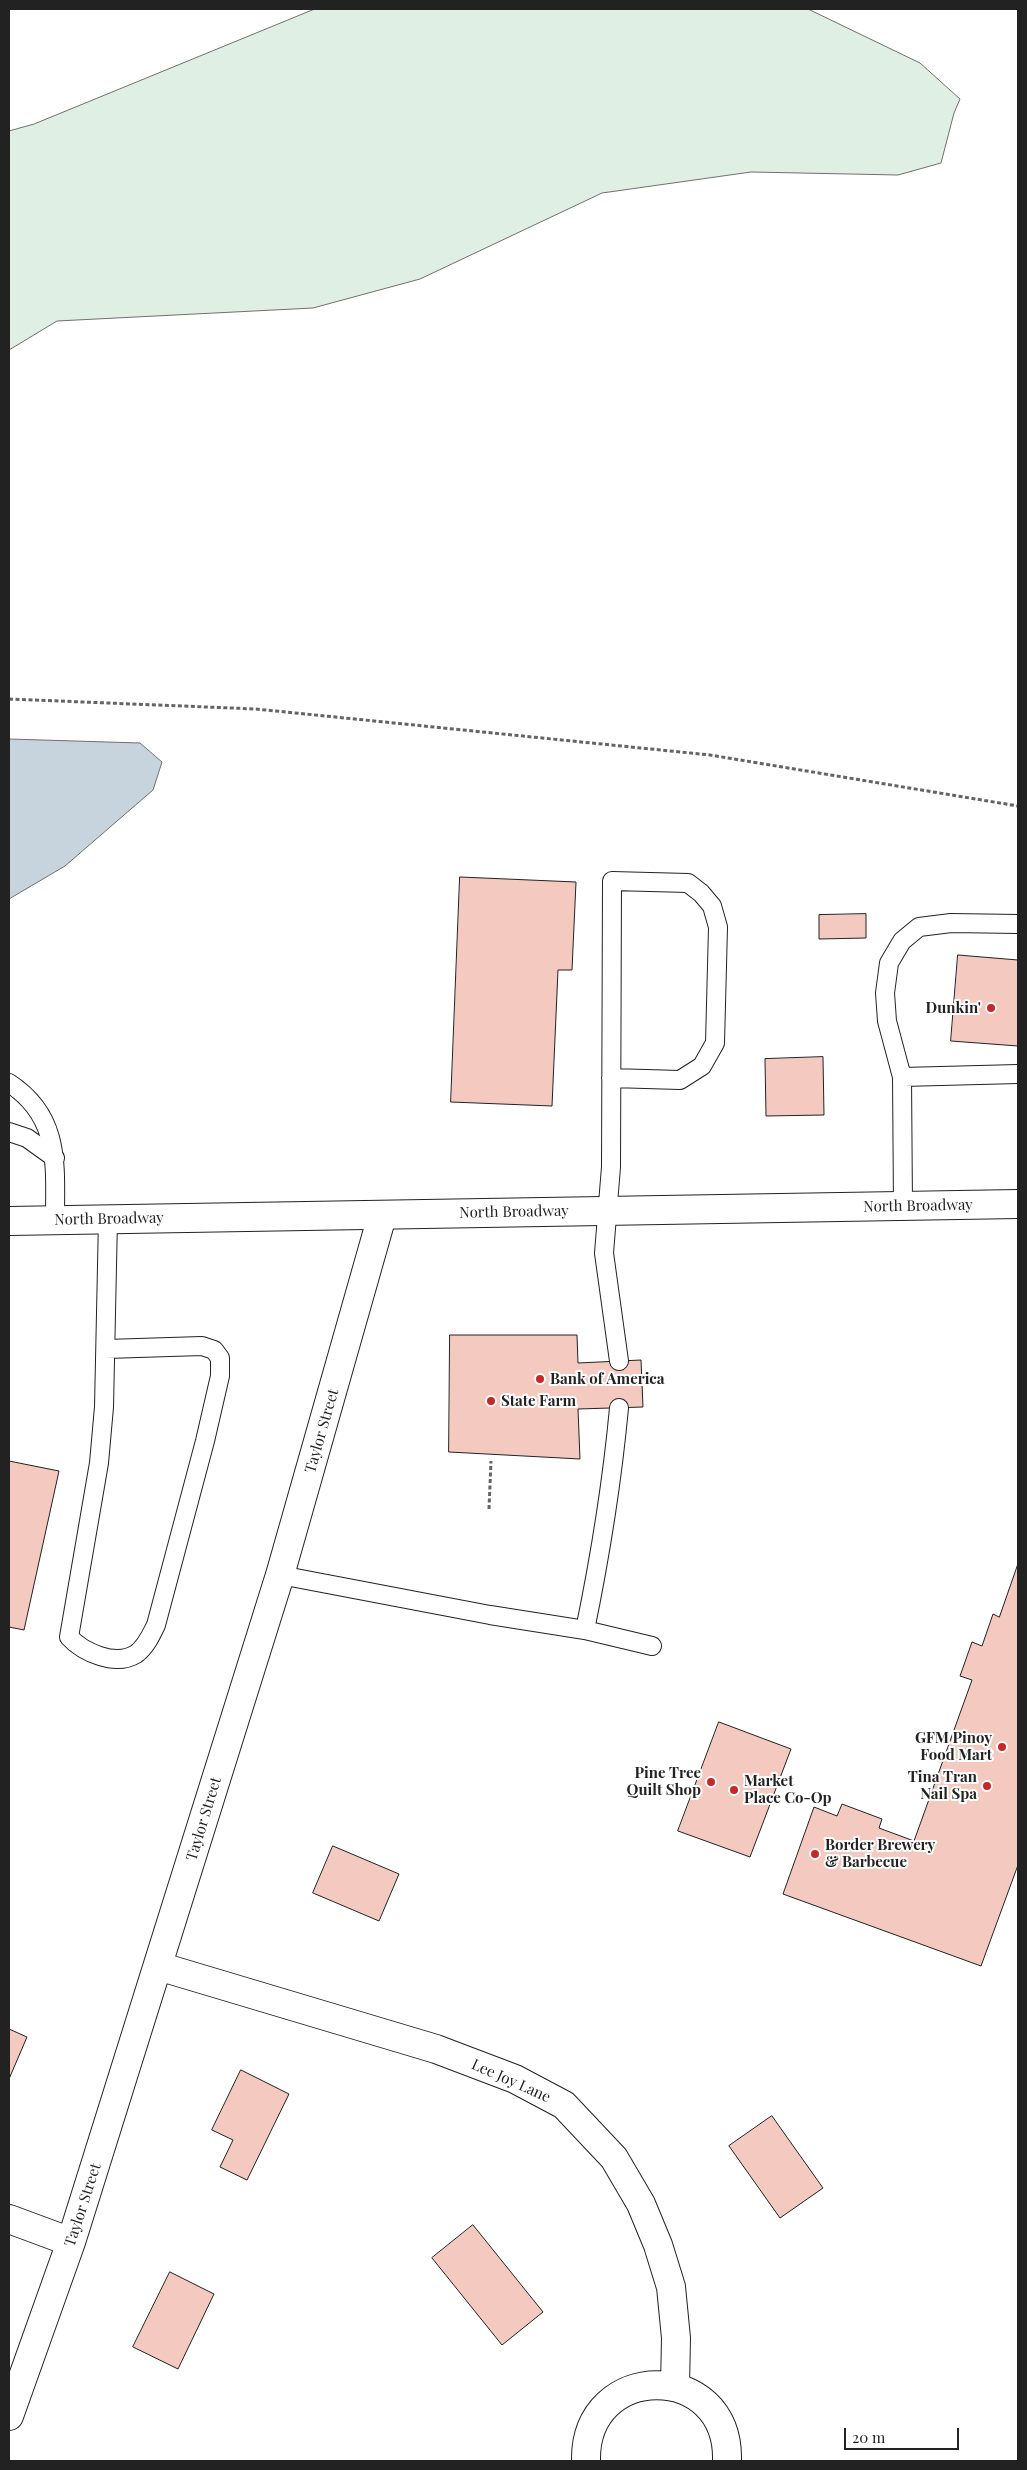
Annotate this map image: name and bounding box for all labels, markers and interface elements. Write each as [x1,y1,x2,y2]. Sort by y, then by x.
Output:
place label: Dunkin' [926,999,981,1017]
marker: Dunkin' [985,1002,997,1014]
street label: North Broadway [863,1196,973,1216]
street label: North Broadway [459,1202,569,1222]
street label: North Broadway [54,1209,164,1229]
place label: Bank of America [550,1370,665,1388]
marker: Bank of America [534,1373,546,1385]
street label: Taylor Street [301,1387,343,1475]
place label: State Farm [501,1392,576,1410]
marker: State Farm [485,1395,497,1407]
place label: GFM Pinoy Food Mart [915,1729,992,1764]
marker: GFM Pinoy Food Mart [996,1741,1008,1753]
place label: Pine Tree Quilt Shop [627,1764,701,1799]
place label: Tina Tran Nail Spa [908,1768,977,1803]
place label: Market Place Co-Op [744,1772,832,1807]
street label: Taylor Street [183,1775,225,1863]
marker: Pine Tree Quilt Shop [705,1776,717,1788]
marker: Tina Tran Nail Spa [981,1780,993,1792]
marker: Market Place Co-Op [728,1784,740,1796]
place label: Border Brewery & Barbecue [825,1836,935,1871]
marker: Border Brewery & Barbecue [809,1848,821,1860]
street label: Lee Joy Lane [469,2056,553,2106]
street label: Taylor Street [61,2161,105,2249]
scale bar [847,2418,962,2450]
text: 20 m [852,2427,885,2447]

